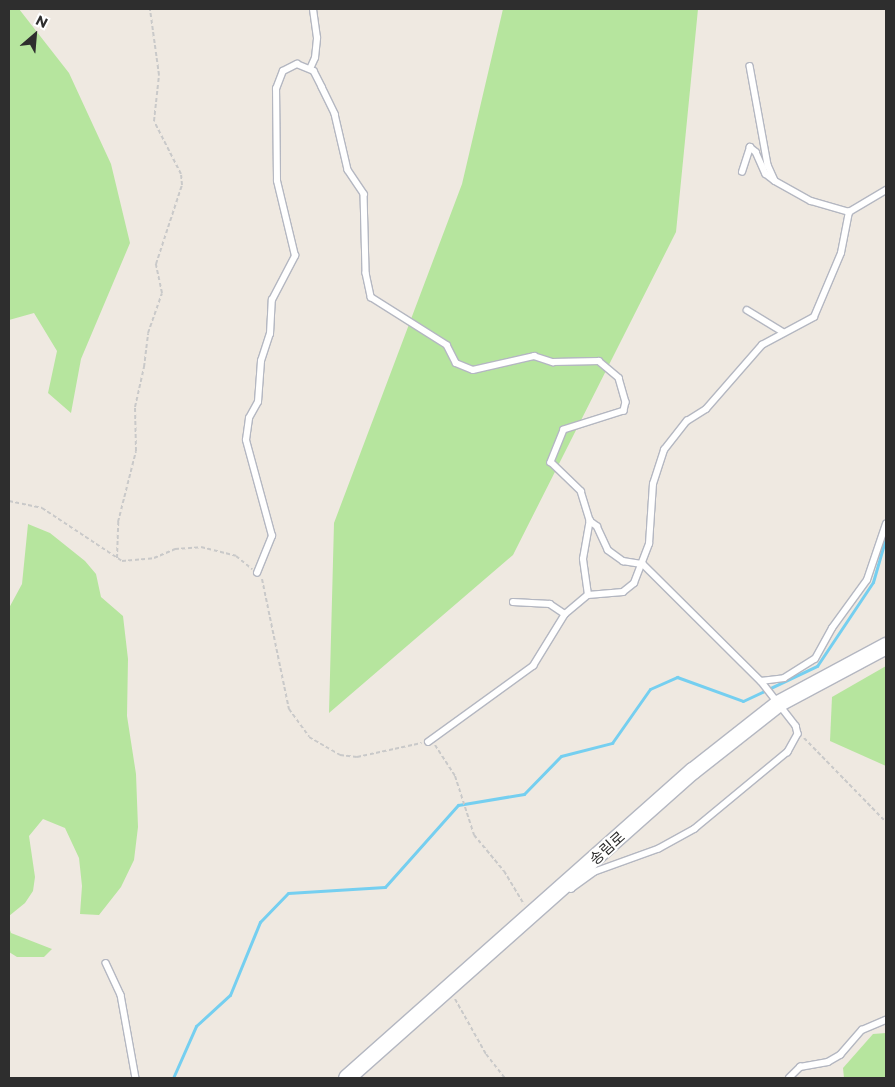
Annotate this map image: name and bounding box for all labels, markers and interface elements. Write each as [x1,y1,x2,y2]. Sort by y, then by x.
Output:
north arrow [10,10,60,60]
text: N [33,11,51,32]
street label: 송림로 [586,827,628,869]

